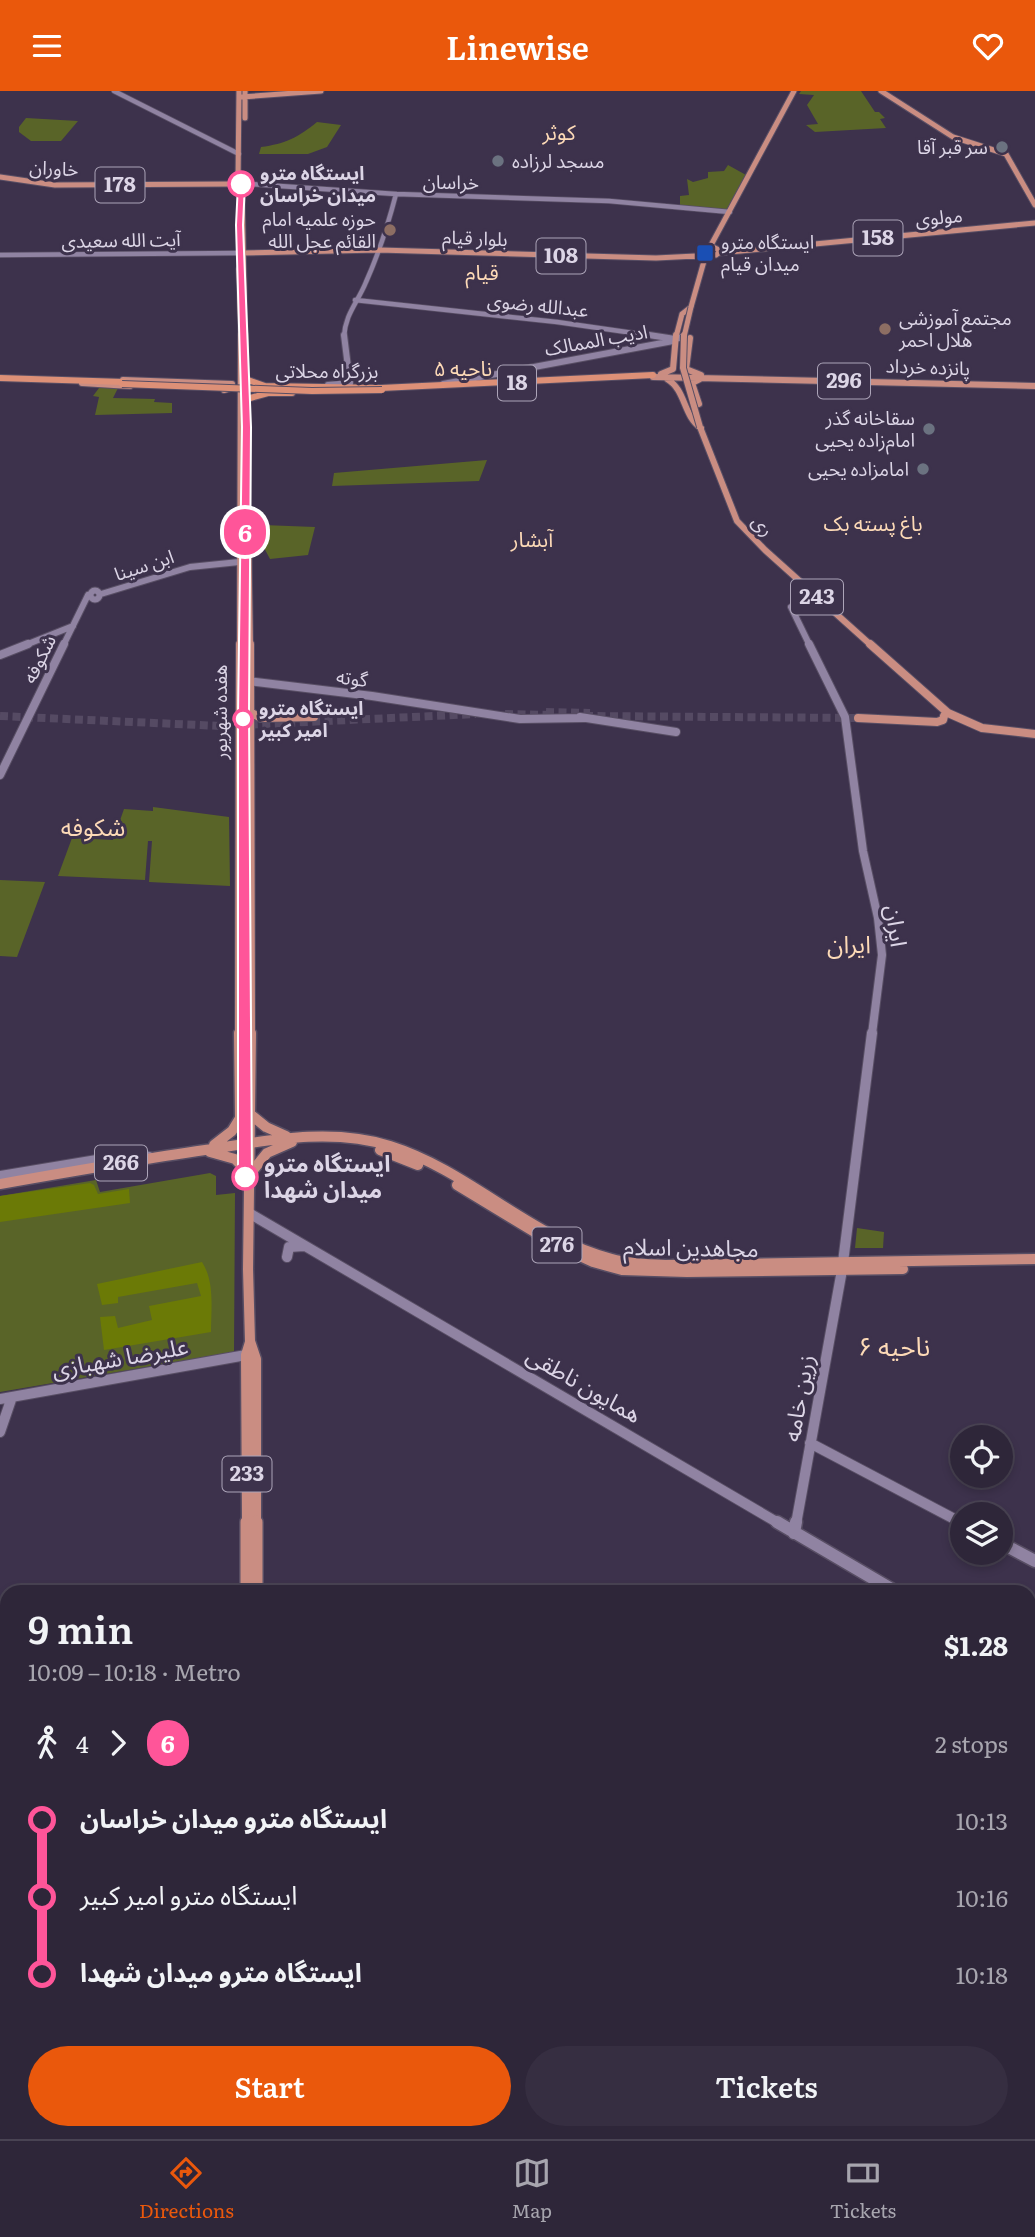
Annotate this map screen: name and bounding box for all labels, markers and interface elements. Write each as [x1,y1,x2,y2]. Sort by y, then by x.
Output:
text: Linewise [446,22,589,70]
icon: menu [28,27,66,65]
icon: heart [969,27,1007,65]
district label: کوثر [541,115,576,146]
place label: سر قبر آقا [917,132,988,160]
marker: سر قبر آقا [994,139,1010,155]
place label: مسجد لرزاده [512,146,604,174]
street label: خاوران [29,152,79,182]
marker: مسجد لرزاده [490,153,506,169]
place label: ایستگاه مترو میدان خراسان [260,158,376,208]
road number: 178 [96,167,144,203]
street label: خراسان [423,167,479,195]
marker: ایستگاه مترو میدان خراسان [228,171,254,197]
street label: مولوی [914,200,964,232]
place label: حوزه علمیه امام القائم عجل الله [263,204,376,256]
road number: 158 [854,221,903,255]
marker: حوزه علمیه امام القائم عجل الله [382,222,398,238]
street label: بلوار قیام [442,222,508,254]
street label: آیت الله سعیدی [61,224,182,254]
place label: ایستگاه مترو میدان قیام [721,227,814,279]
road number: 108 [536,239,586,273]
marker: ایستگاه مترو میدان قیام [695,243,715,263]
district label: قیام [465,255,499,289]
street label: عبدالله رضوی [486,285,590,323]
place label: مجتمع آموزشی هلال احمر [898,303,1012,353]
street label: ادیب الممالک [542,316,650,362]
marker: مجتمع آموزشی هلال احمر [877,321,893,337]
district label: ناحیه ۵ [434,351,492,382]
street label: پانزده خرداد [885,351,971,382]
street label: بزرگراه محلاتی [276,356,378,384]
road number: 296 [818,363,870,399]
road number: 18 [498,365,536,401]
place label: سقاخانه گذر امام‌زاده یحیی [815,403,915,455]
marker: سقاخانه گذر امام‌زاده یحیی [921,421,937,437]
place label: امامزاده یحیی [808,454,909,482]
marker: امامزاده یحیی [915,461,931,477]
district label: باغ پسته بک [823,506,923,539]
street label: ری [746,507,781,542]
line badge: 6 [222,509,268,555]
text: 6 [238,514,252,549]
district label: آبشار [510,522,554,553]
street label: ابن سینا [110,541,177,587]
road number: 243 [791,580,843,615]
street label: شکوفه [14,629,62,688]
street label: گوته [335,661,371,693]
street label: هفده شهریور [205,664,233,761]
place label: ایستگاه مترو امیر کبیر [258,693,363,743]
marker: ایستگاه مترو امیر کبیر [233,709,253,729]
district label: شکوفه [61,808,125,843]
street label: ایران [878,902,918,949]
district label: ایران [827,925,871,960]
road number: 266 [95,1145,147,1181]
place label: ایستگاه مترو میدان شهدا [264,1145,390,1205]
marker: ایستگاه مترو میدان شهدا [232,1164,258,1190]
road number: 276 [532,1227,582,1263]
street label: مجاهدین اسلام [623,1228,759,1267]
district label: ناحیه ۶ [858,1325,930,1364]
street label: علیرضا شهبازی [49,1327,190,1385]
street label: همایون ناطقی [521,1337,649,1430]
street label: زرین خامه [773,1351,821,1444]
map controls [950,1425,1013,1565]
button: locate [950,1425,1013,1488]
road number: 233 [222,1457,272,1491]
button: layers [950,1502,1013,1565]
text: 9 min [28,1599,133,1656]
text: $1.28 [944,1625,1008,1664]
text: 10:09 – 10:18 · Metro [28,1654,241,1688]
icon: walk [28,1724,66,1762]
icon: forward [99,1724,137,1762]
text: 6 [161,1725,175,1760]
text: 4 [76,1726,89,1760]
text: 2 stops [935,1726,1008,1760]
text: ایستگاه مترو میدان خراسان [80,1797,387,1836]
text: 10:13 [956,1803,1008,1837]
text: ایستگاه مترو امیر کبیر [80,1874,297,1913]
text: 10:16 [956,1880,1008,1914]
text: ایستگاه مترو میدان شهدا [80,1951,362,1990]
text: 10:18 [956,1957,1008,1991]
button: Start [28,2046,511,2126]
button: Tickets [525,2046,1008,2126]
tab: Directions [139,2154,234,2224]
tab: Map [512,2154,552,2224]
tab: Tickets [830,2154,896,2224]

